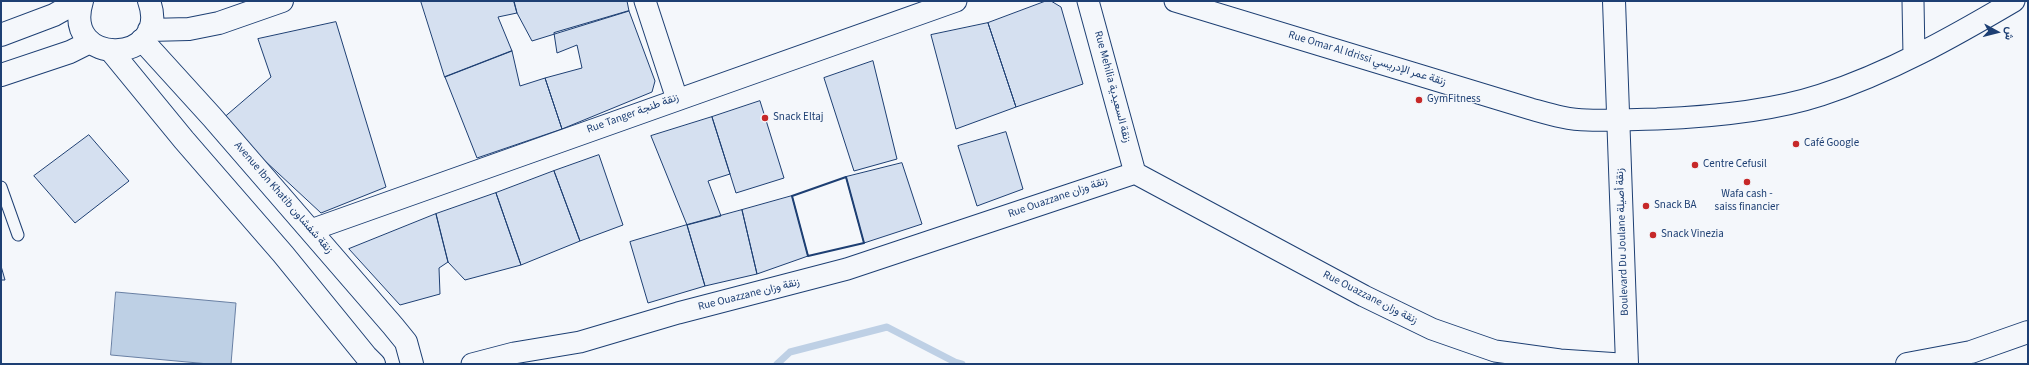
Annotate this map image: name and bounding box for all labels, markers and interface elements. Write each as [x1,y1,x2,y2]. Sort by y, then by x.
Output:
north arrow [1977,12,2017,52]
text: ش [2001,26,2018,41]
street label: Rue Omar Al Idrissi زنقة عمر الإدريسي [1287,29,1447,89]
street label: Rue Mehilia زنقة السعيدية [1091,30,1133,144]
street label: Rue Tanger زنقة طنجة [585,91,681,137]
place label: GymFitness [1427,93,1481,107]
marker: GymFitness [1414,95,1424,105]
place label: Snack Eltaj [773,111,823,125]
marker: Snack Eltaj [760,113,770,123]
place label: Café Google [1804,137,1859,151]
street label: Avenue Ibn Khatib زنقة شفشاون [231,139,335,257]
marker: Café Google [1791,139,1801,149]
place label: Centre Cefusil [1703,158,1767,172]
marker: Centre Cefusil [1690,160,1700,170]
street label: Boulevard Du Joulane زنقة أصيلة [1614,168,1632,316]
street label: Rue Ouazzane زنقة وزان [1006,175,1110,221]
marker: Wafa cash - saiss financier [1742,177,1752,187]
place label: Wafa cash - saiss financier [1715,188,1779,214]
place label: Snack BA [1654,199,1697,213]
marker: Snack BA [1641,201,1651,211]
place label: Snack Vinezia [1661,228,1724,242]
marker: Snack Vinezia [1648,230,1658,240]
street label: Rue Ouazzane زنقة وزان [1320,268,1420,328]
street label: Rue Ouazzane زنقة وزان [697,276,801,314]

